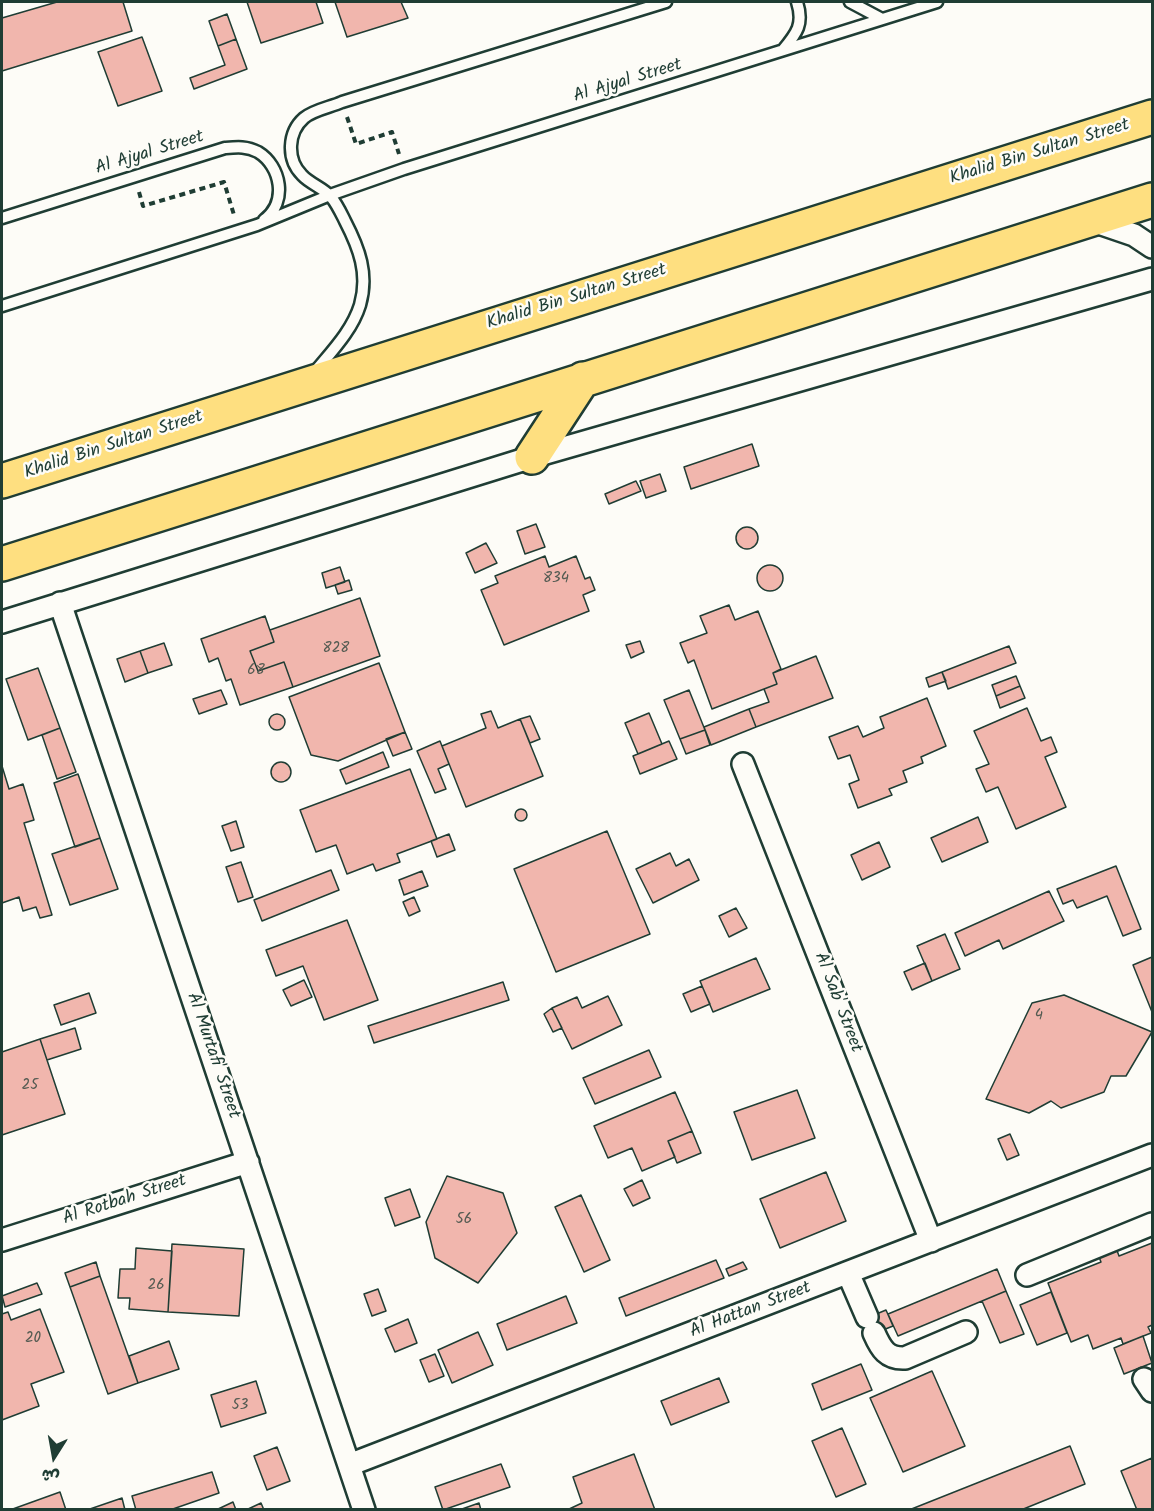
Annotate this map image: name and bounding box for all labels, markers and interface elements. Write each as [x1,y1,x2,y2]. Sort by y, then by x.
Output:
street label: Al Ajyal Street [571,55,685,109]
street label: Khalid Bin Sultan Street [948,115,1132,191]
street label: Al Ajyal Street [93,127,207,181]
street label: Khalid Bin Sultan Street [485,260,669,336]
street label: Khalid Bin Sultan Street [22,407,206,485]
house number: 834 [543,570,569,588]
house number: 828 [323,640,349,658]
house number: 68 [247,662,265,680]
street label: Al Sab' Street [808,950,866,1056]
street label: Al Murtafi' Street [180,990,244,1122]
house number: 4 [1035,1007,1043,1025]
house number: 25 [22,1077,38,1095]
street label: Al Rotbah Street [61,1171,189,1231]
house number: 56 [456,1211,472,1229]
house number: 26 [147,1277,165,1295]
street label: Al Hattan Street [687,1278,815,1344]
house number: 20 [25,1330,41,1348]
house number: 53 [232,1397,248,1415]
north arrow [24,1427,84,1487]
text: ش [39,1461,62,1489]

